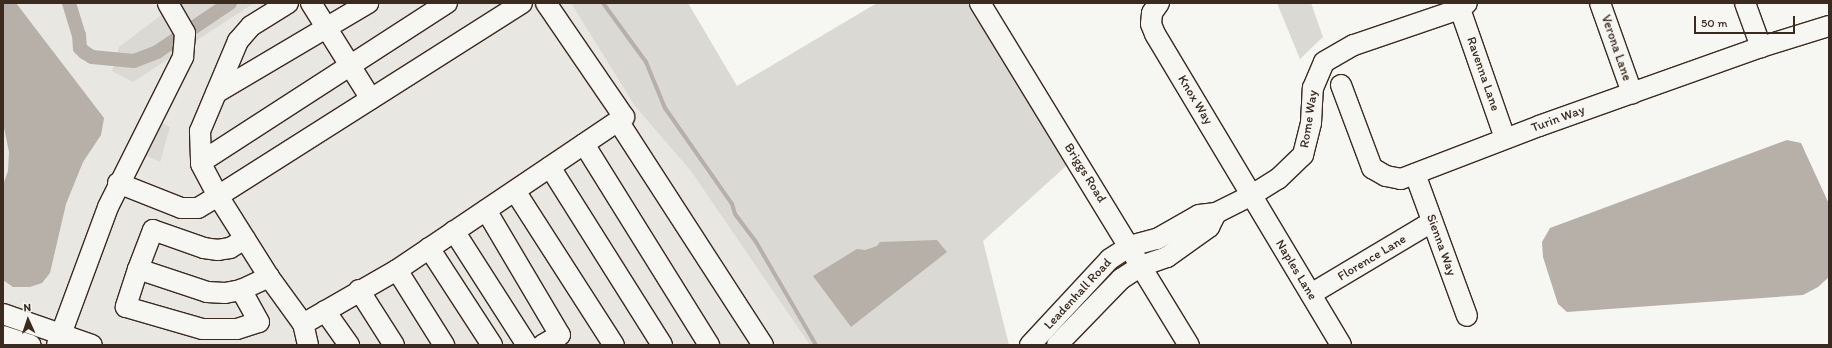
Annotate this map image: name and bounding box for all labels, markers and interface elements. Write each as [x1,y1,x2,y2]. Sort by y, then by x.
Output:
scale bar [1696,8,1797,34]
street label: Verona Lane [1597,13,1635,83]
text: 50 m [1701,16,1727,30]
street label: Ravenna Lane [1463,35,1503,113]
street label: Knox Way [1174,73,1216,127]
street label: Rome Way [1297,89,1321,149]
street label: Turin Way [1529,102,1587,136]
street label: Briggs Road [1061,141,1109,205]
street label: Sienna Way [1423,212,1459,278]
street label: Florence Lane [1335,231,1409,285]
street label: Naples Lane [1272,237,1320,303]
street label: Leadenhall Road [1041,255,1115,333]
north arrow [8,300,48,340]
text: N [23,301,31,314]

